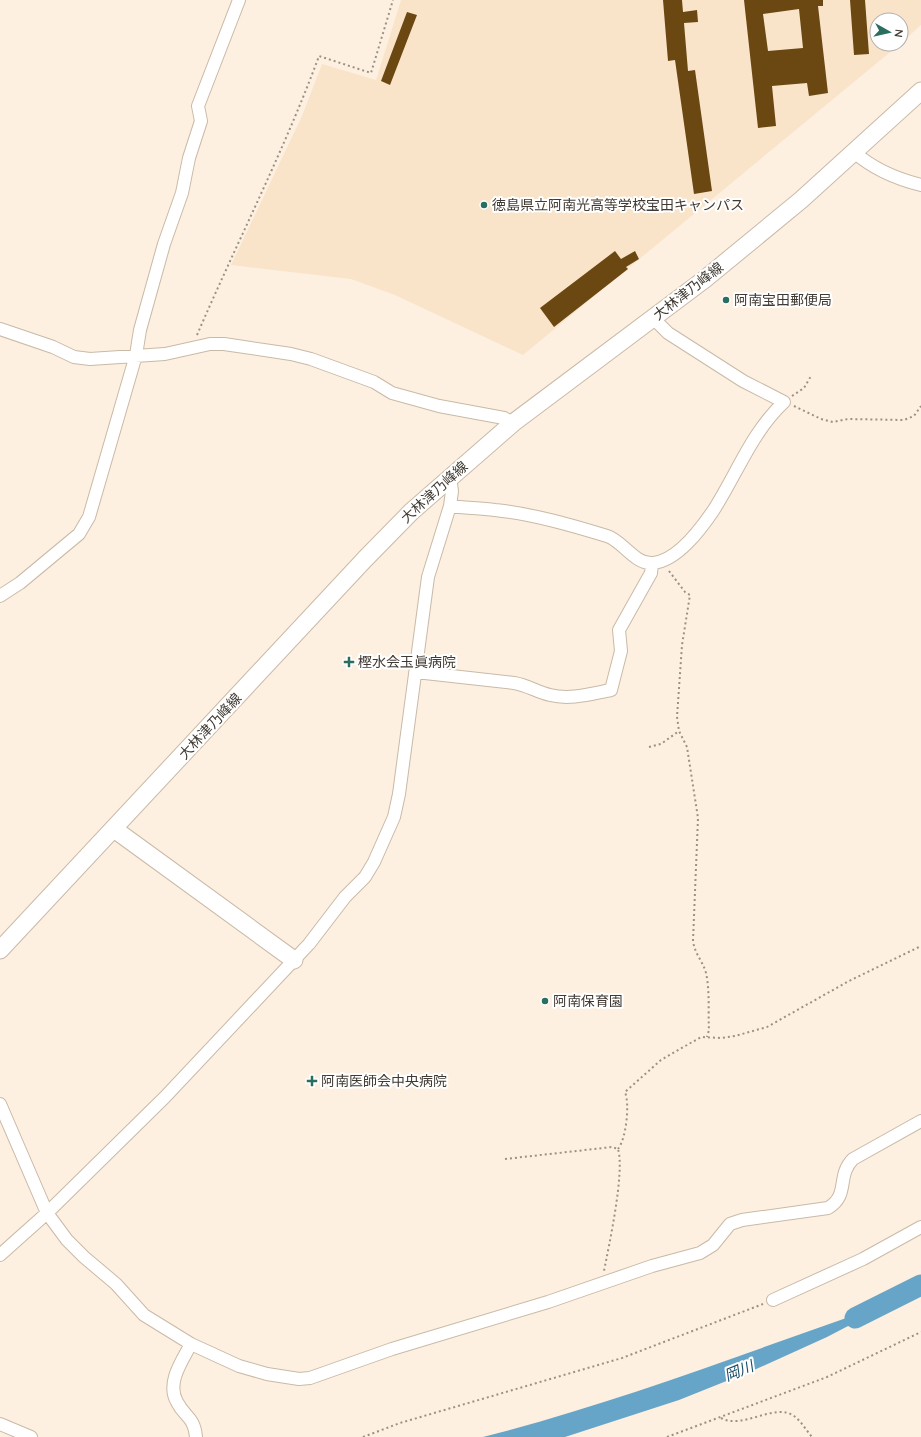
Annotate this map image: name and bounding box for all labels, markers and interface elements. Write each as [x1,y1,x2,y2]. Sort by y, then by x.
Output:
north arrow [869,12,909,52]
text: N [891,28,906,38]
place label: 徳島県立阿南光高等学校宝田キャンパス [492,196,744,214]
marker: 徳島県立阿南光高等学校宝田キャンパス [479,200,489,210]
street label: 大林津乃峰線 [649,258,727,324]
place label: 阿南宝田郵便局 [734,291,832,309]
marker: 阿南宝田郵便局 [721,295,731,305]
street label: 大林津乃峰線 [397,457,471,527]
place label: 樫水会玉眞病院 [358,653,456,671]
marker: 樫水会玉眞病院 [343,656,355,668]
street label: 大林津乃峰線 [175,689,245,763]
place label: 阿南保育園 [553,992,623,1010]
marker: 阿南保育園 [540,996,550,1006]
place label: 阿南医師会中央病院 [321,1072,447,1090]
marker: 阿南医師会中央病院 [306,1075,318,1087]
water label: 岡川 [721,1355,758,1385]

